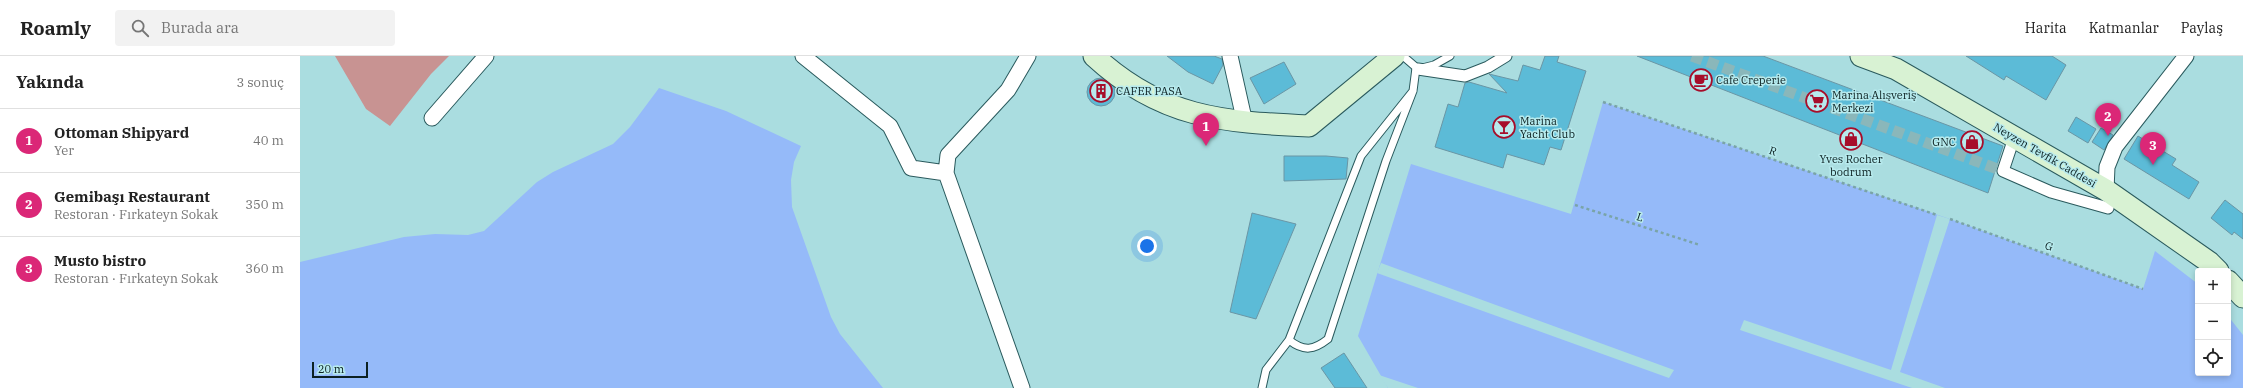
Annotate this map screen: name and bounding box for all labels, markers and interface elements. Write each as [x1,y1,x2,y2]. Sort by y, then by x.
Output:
search box [115,10,395,46]
text: Roamly [20,16,91,40]
icon: search [129,17,151,39]
text: Burada ara [161,18,239,37]
text: Harita [2025,19,2067,37]
text: Katmanlar [2089,19,2159,37]
text: Paylaş [2181,19,2223,37]
cafe icon: Cafe Creperie [1688,67,1714,93]
text: Yakında [16,71,84,93]
place label: Cafe Creperie [1716,73,1786,87]
text: 3 sonuç [236,74,284,91]
building icon: CAFER PASA [1088,78,1114,104]
place label: CAFER PASA [1116,84,1183,98]
supermarket icon: Marina Alışveriş Merkezi [1804,88,1830,114]
place label: Marina Alışveriş Merkezi [1832,88,1916,115]
pin: 2 [2095,103,2121,136]
pin: 1 [1193,113,1219,146]
bar icon: Marina Yacht Club [1491,114,1517,140]
place label: Marina Yacht Club [1520,114,1575,141]
street label: Neyzen Tevfik Caddesi [1991,120,2099,191]
text: Ottoman Shipyard [54,123,189,142]
shop icon: Yves Rocher bodrum [1838,126,1864,152]
shop icon: GNC [1959,129,1985,155]
text: 1 [25,132,33,149]
text: 40 m [253,132,284,149]
pin: 3 [2140,132,2166,165]
place label: GNC [1932,135,1956,149]
text: Yer [54,142,74,159]
street label: R [1767,143,1779,159]
place label: Yves Rocher bodrum [1819,152,1883,179]
text: Gemibaşı Restaurant [54,187,210,206]
text: 2 [25,196,33,213]
text: 350 m [245,196,284,213]
text: Restoran · Fırkateyn Sokak [54,206,218,223]
street label: L [1635,209,1645,225]
your location [1137,236,1157,256]
street label: G [2043,238,2055,254]
text: Musto bistro [54,251,146,270]
text: 3 [25,260,33,277]
text: 360 m [245,260,284,277]
map controls [2195,268,2231,376]
button: + [2195,268,2231,304]
text: Restoran · Fırkateyn Sokak [54,270,218,287]
button: − [2195,304,2231,340]
button: locate [2195,340,2231,376]
scale bar [312,360,368,379]
text: 20 m [318,362,344,376]

